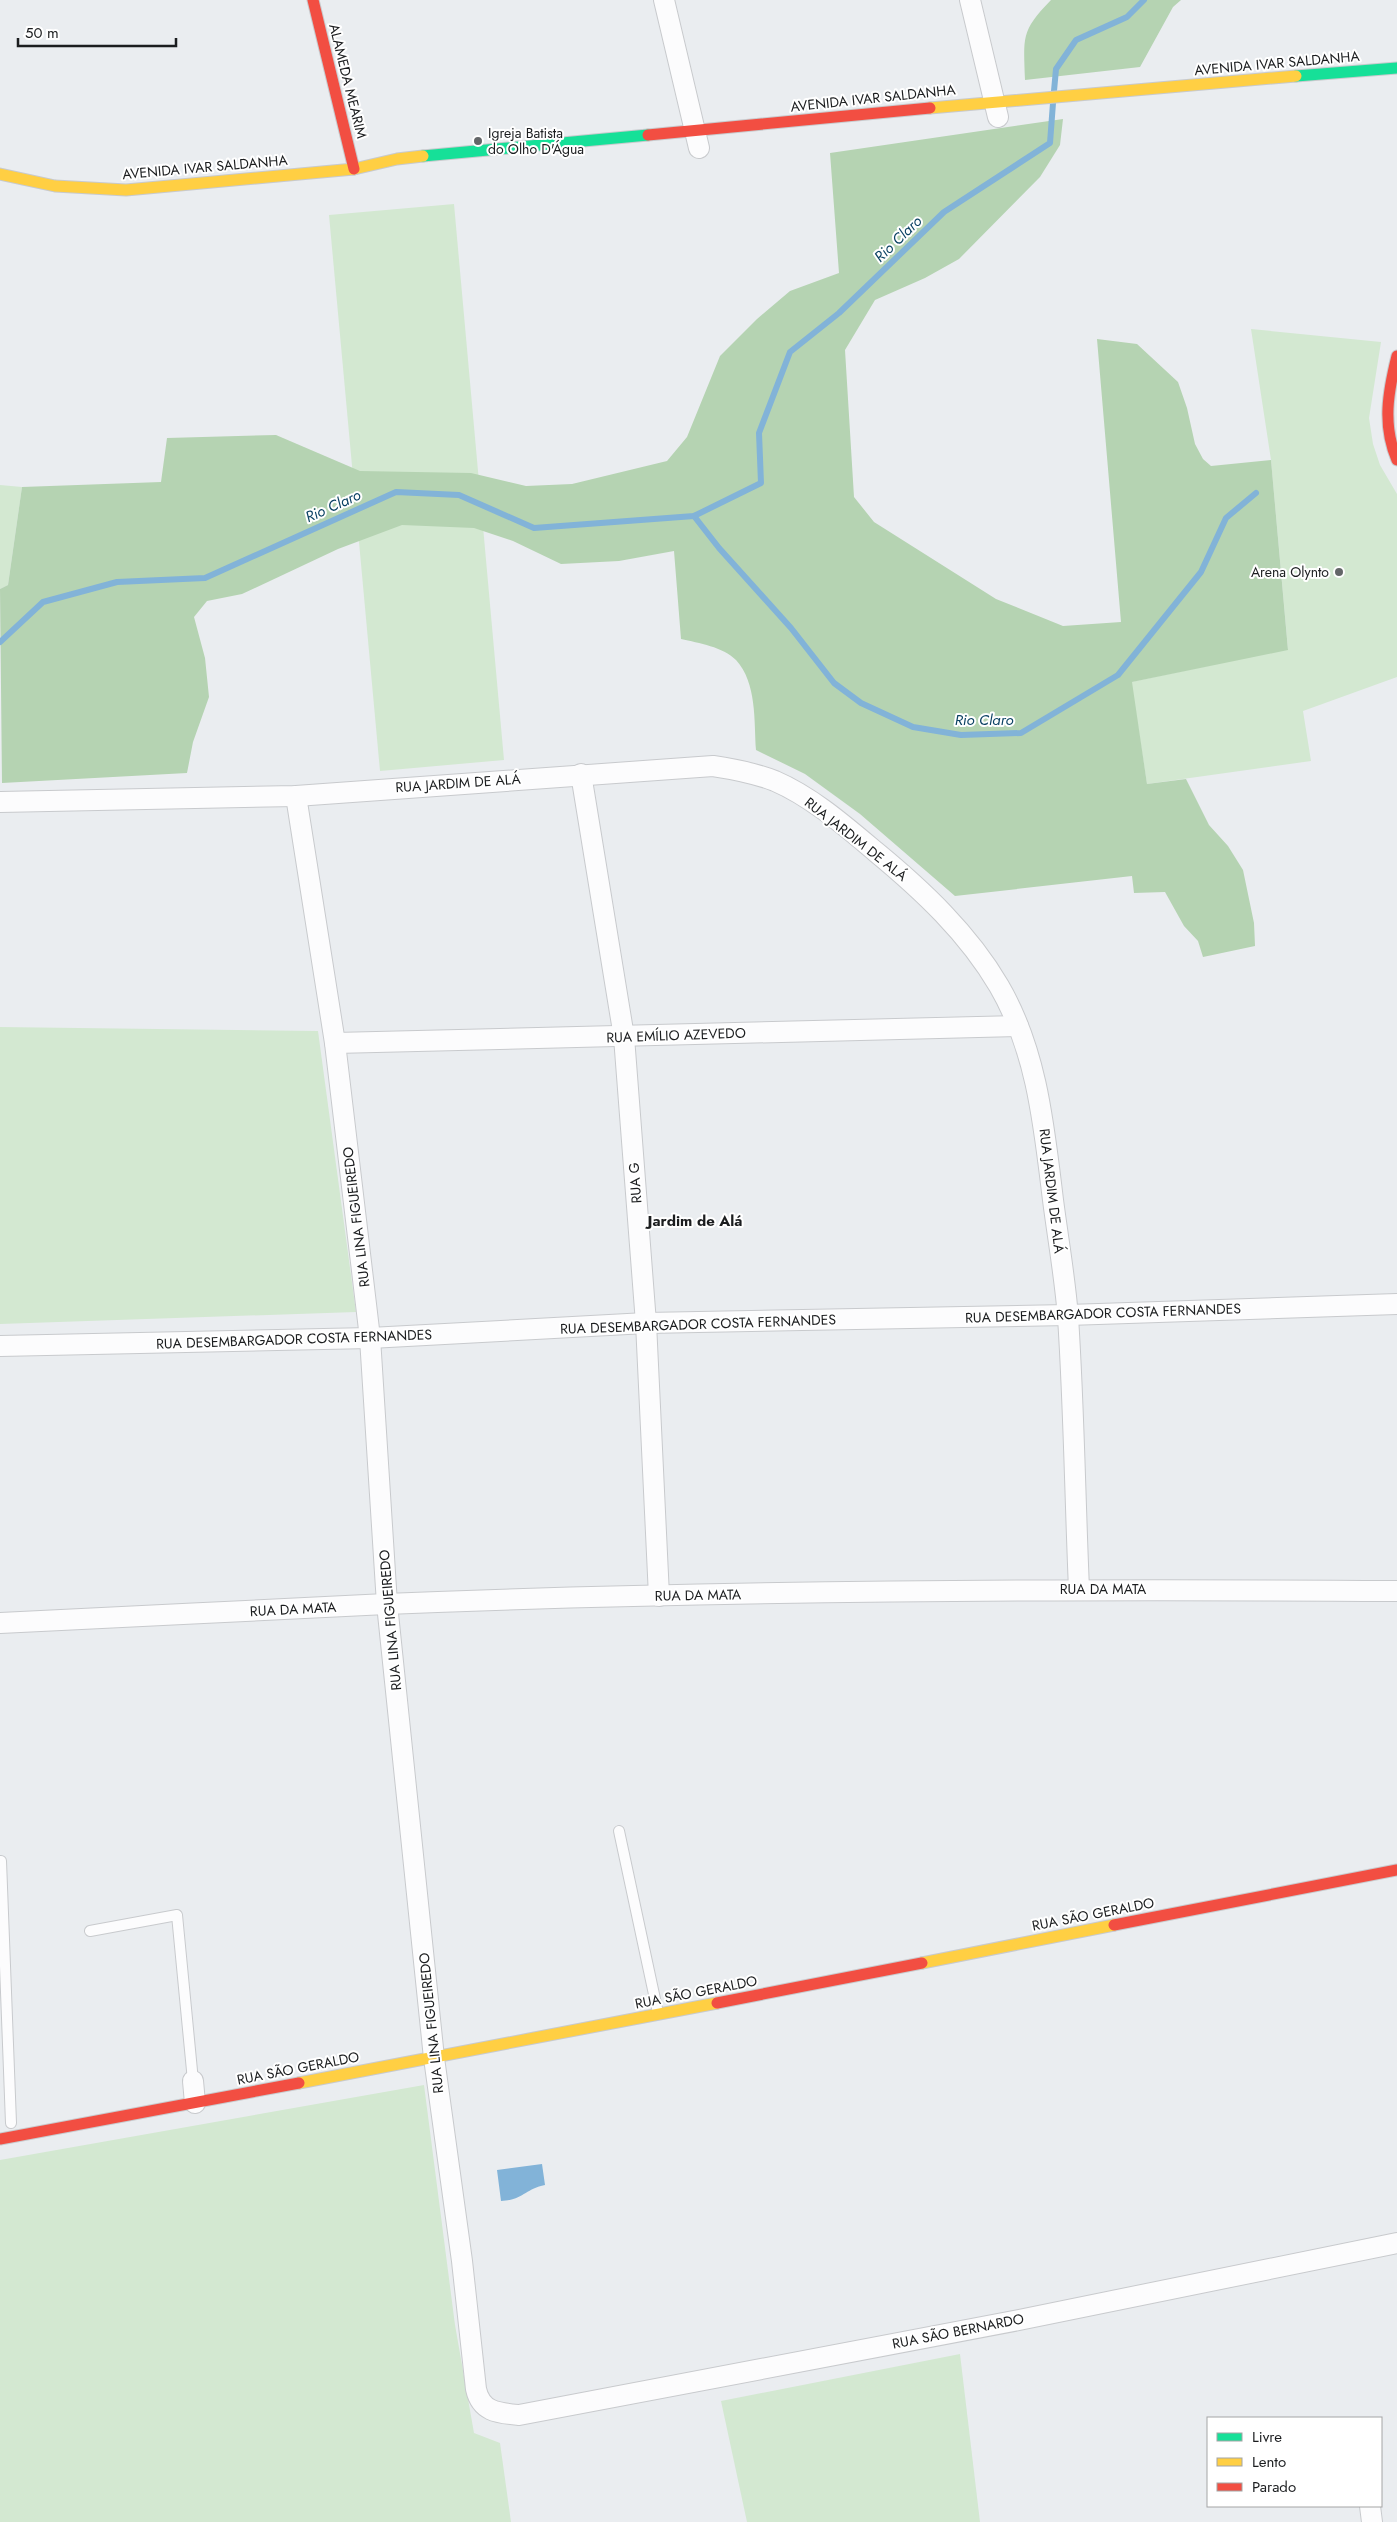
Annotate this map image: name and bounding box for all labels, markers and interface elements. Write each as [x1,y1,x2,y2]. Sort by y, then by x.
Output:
scale bar [18,15,175,47]
street label: ALAMEDA MEARIM [324,21,372,141]
text: 50 m [25,22,59,44]
street label: AVENIDA IVAR SALDANHA [1194,46,1361,80]
street label: AVENIDA IVAR SALDANHA [790,79,957,117]
place label: Igreja Batista do Olho D'Água [488,123,584,159]
marker: Igreja Batista do Olho D'Água [472,135,484,147]
street label: AVENIDA IVAR SALDANHA [122,150,289,184]
water label: Rio Claro [869,211,927,267]
water label: Rio Claro [302,484,364,528]
place label: Arena Olynto [1251,562,1329,582]
marker: Arena Olynto [1333,566,1345,578]
water label: Rio Claro [955,709,1013,731]
street label: RUA JARDIM DE ALÁ [395,769,522,797]
street label: RUA JARDIM DE ALÁ [800,792,912,886]
street label: RUA EMÍLIO AZEVEDO [606,1023,746,1047]
street label: RUA JARDIM DE ALÁ [1034,1127,1070,1255]
street label: RUA LINA FIGUEIREDO [337,1146,375,1288]
street label: RUA G [624,1162,646,1204]
district label: Jardim de Alá [645,1210,742,1232]
street label: RUA DESEMBARGADOR COSTA FERNANDES [965,1298,1242,1328]
street label: RUA DESEMBARGADOR COSTA FERNANDES [560,1309,837,1339]
street label: RUA DESEMBARGADOR COSTA FERNANDES [156,1324,433,1354]
street label: RUA LINA FIGUEIREDO [374,1549,406,1691]
street label: RUA DA MATA [1060,1579,1147,1599]
street label: RUA DA MATA [655,1584,742,1606]
street label: RUA DA MATA [249,1597,337,1621]
street label: RUA SÃO GERALDO [1030,1892,1156,1936]
street label: RUA LINA FIGUEIREDO [414,1952,448,2094]
street label: RUA SÃO GERALDO [633,1970,759,2014]
street label: RUA SÃO GERALDO [235,2046,361,2090]
street label: RUA SÃO BERNARDO [890,2308,1026,2354]
legend [1207,2417,1382,2507]
text: Livre [1252,2426,1282,2448]
text: Lento [1252,2451,1286,2473]
text: Parado [1252,2476,1296,2498]

